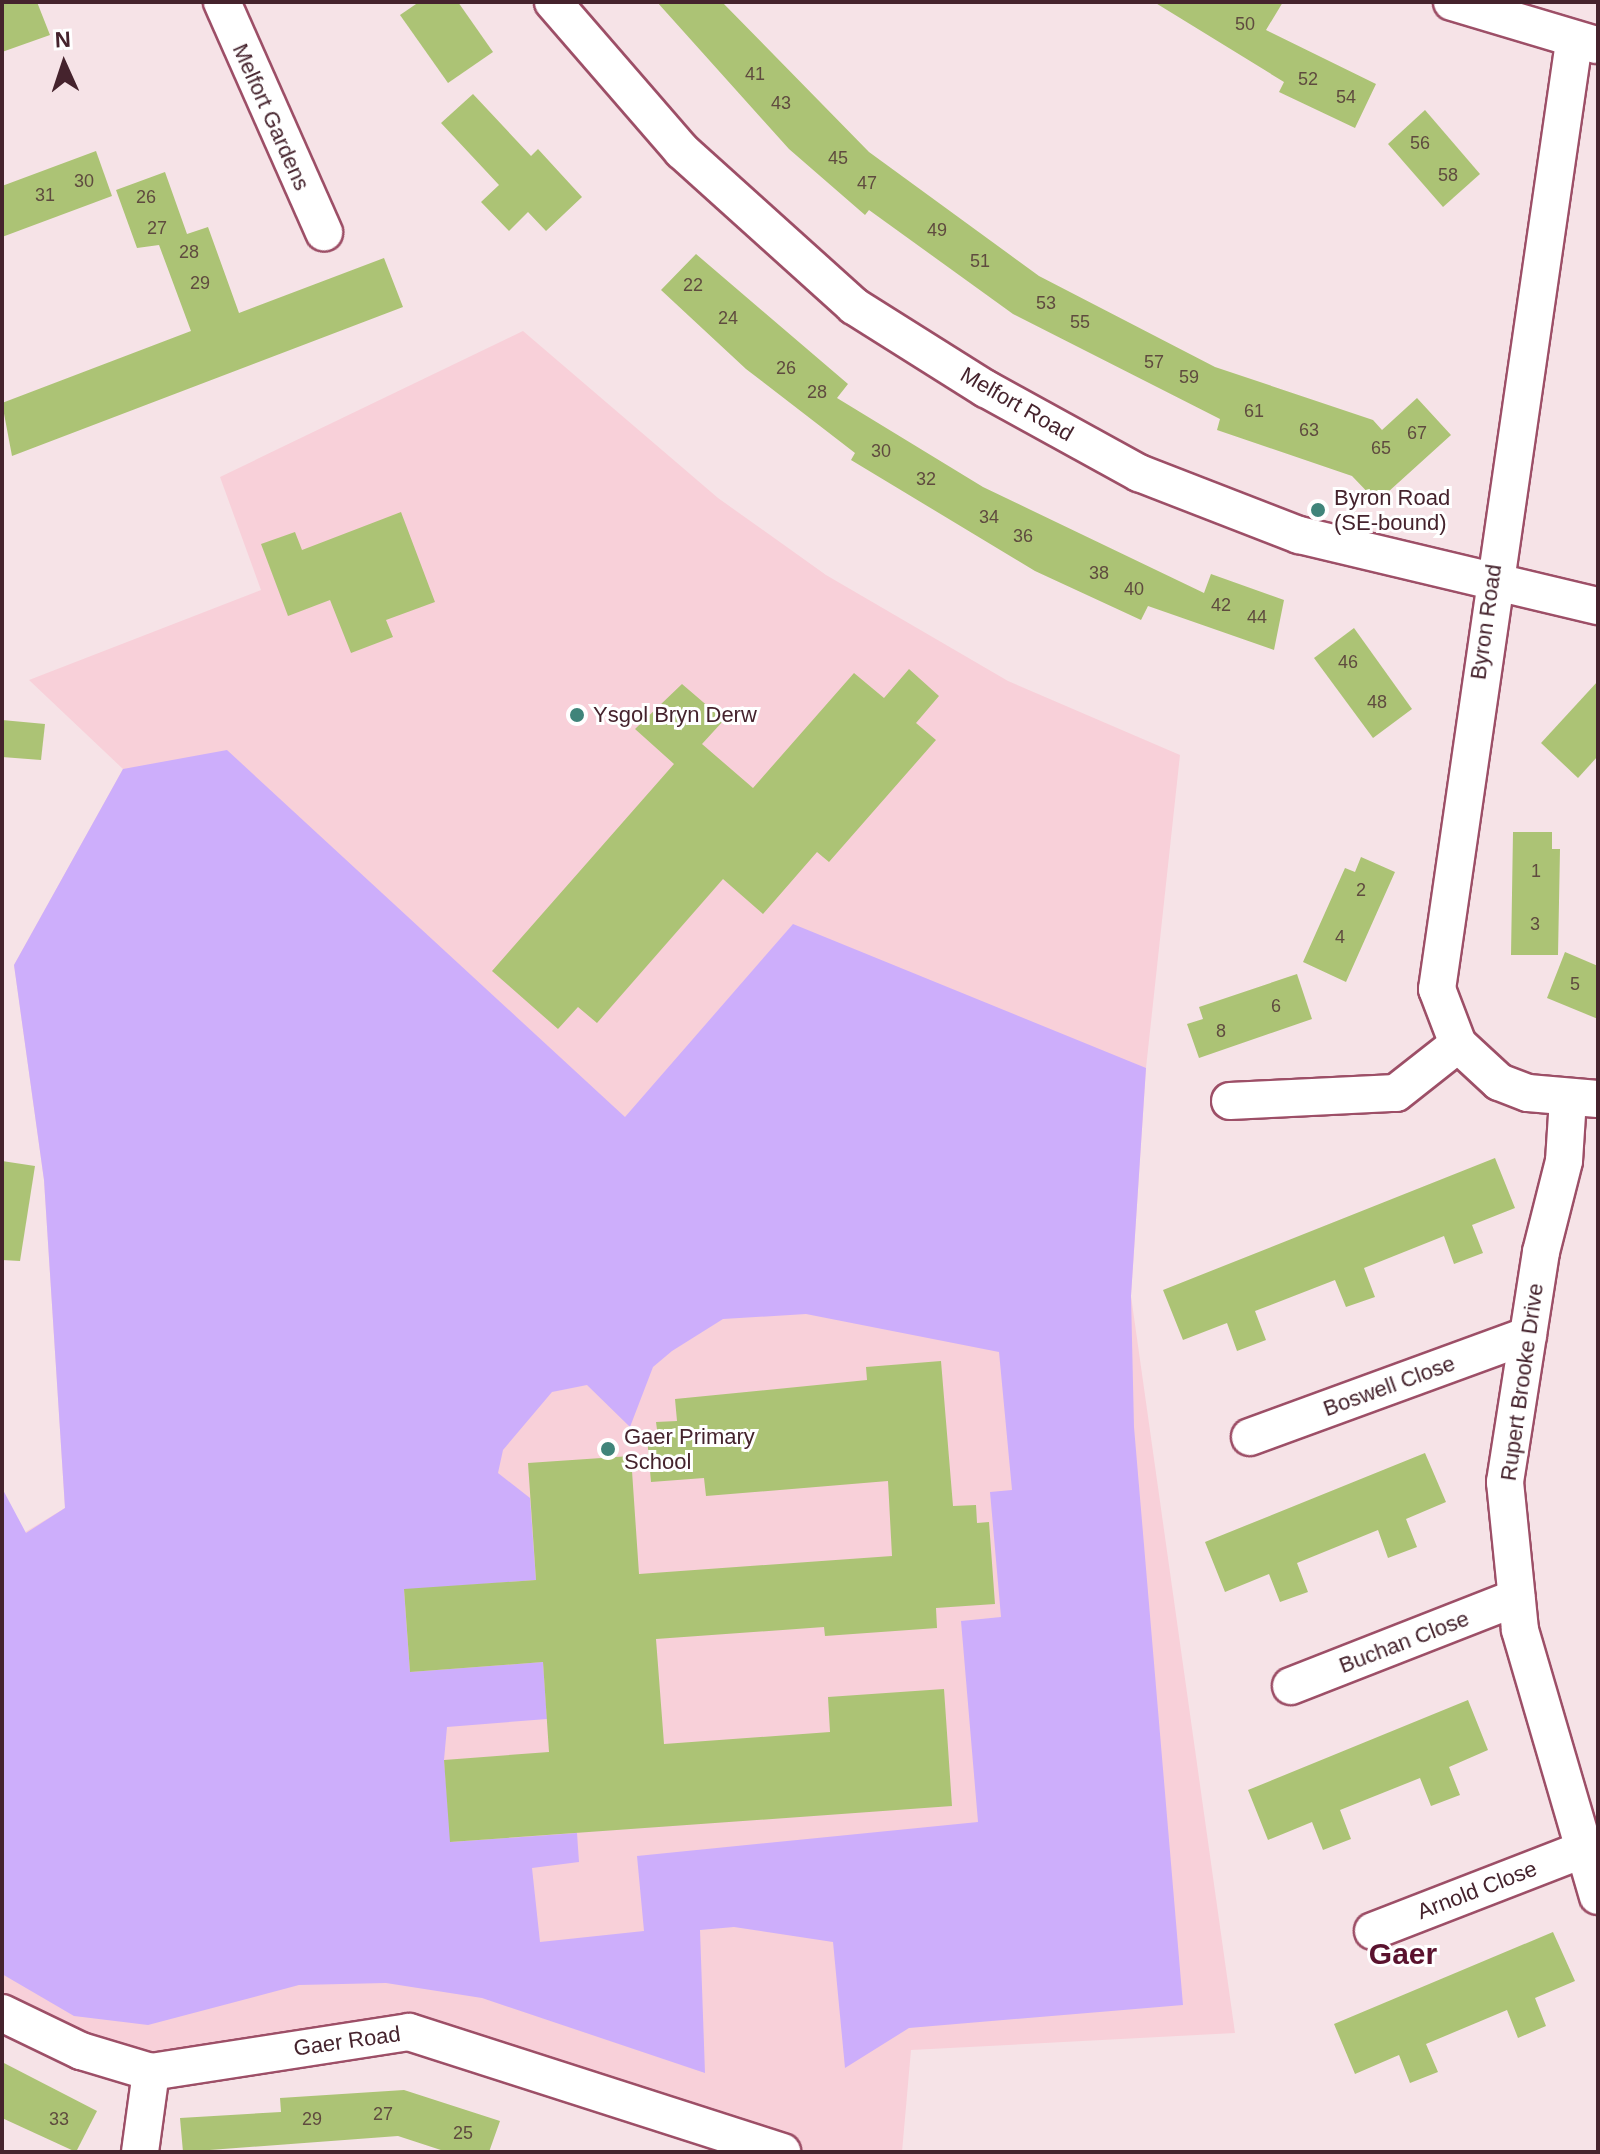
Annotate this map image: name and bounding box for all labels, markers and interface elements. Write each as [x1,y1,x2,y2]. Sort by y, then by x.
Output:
house number: 50 [1235,13,1255,35]
north arrow [24,24,104,104]
text: N [54,27,71,52]
street label: Melfort Gardens [227,40,315,194]
house number: 41 [745,63,765,85]
house number: 52 [1298,68,1318,90]
house number: 54 [1336,86,1356,108]
house number: 43 [771,92,791,114]
house number: 56 [1410,132,1430,154]
house number: 45 [828,147,848,169]
house number: 58 [1438,164,1458,186]
house number: 30 [74,170,94,192]
house number: 47 [857,172,877,194]
house number: 31 [35,184,55,206]
house number: 26 [136,186,156,208]
house number: 27 [147,217,167,239]
house number: 49 [927,219,947,241]
house number: 28 [179,241,199,263]
house number: 51 [970,250,990,272]
house number: 29 [190,272,210,294]
house number: 22 [683,274,703,296]
house number: 53 [1036,292,1056,314]
house number: 24 [718,307,738,329]
house number: 55 [1070,311,1090,333]
house number: 57 [1144,351,1164,373]
house number: 26 [776,357,796,379]
street label: Melfort Road [956,361,1078,447]
house number: 59 [1179,366,1199,388]
house number: 28 [807,381,827,403]
house number: 61 [1244,400,1264,422]
house number: 63 [1299,419,1319,441]
house number: 67 [1407,422,1427,444]
house number: 65 [1371,437,1391,459]
house number: 30 [871,440,891,462]
house number: 32 [916,468,936,490]
place label: Byron Road (SE-bound) [1334,484,1450,536]
marker: Byron Road (SE-bound) [1309,501,1327,519]
house number: 34 [979,506,999,528]
house number: 36 [1013,525,1033,547]
house number: 38 [1089,562,1109,584]
street label: Byron Road [1465,563,1507,681]
house number: 40 [1124,578,1144,600]
house number: 42 [1211,594,1231,616]
house number: 44 [1247,606,1267,628]
house number: 46 [1338,651,1358,673]
house number: 48 [1367,691,1387,713]
place label: Ysgol Bryn Derw [593,702,757,728]
marker: Ysgol Bryn Derw [568,706,586,724]
house number: 1 [1531,860,1541,882]
house number: 2 [1356,879,1366,901]
house number: 3 [1530,913,1540,935]
house number: 4 [1335,926,1345,948]
house number: 5 [1570,973,1580,995]
house number: 6 [1271,995,1281,1017]
house number: 8 [1216,1020,1226,1042]
street label: Rupert Brooke Drive [1495,1281,1549,1483]
street label: Boswell Close [1320,1350,1458,1422]
place label: Gaer Primary School [624,1423,755,1474]
marker: Gaer Primary School [599,1440,617,1458]
street label: Buchan Close [1335,1605,1473,1679]
street label: Arnold Close [1413,1855,1541,1925]
district label: Gaer [1369,1936,1437,1972]
street label: Gaer Road [292,2020,402,2062]
house number: 27 [373,2103,393,2125]
house number: 33 [49,2108,69,2130]
house number: 29 [302,2108,322,2130]
house number: 25 [453,2122,473,2144]

